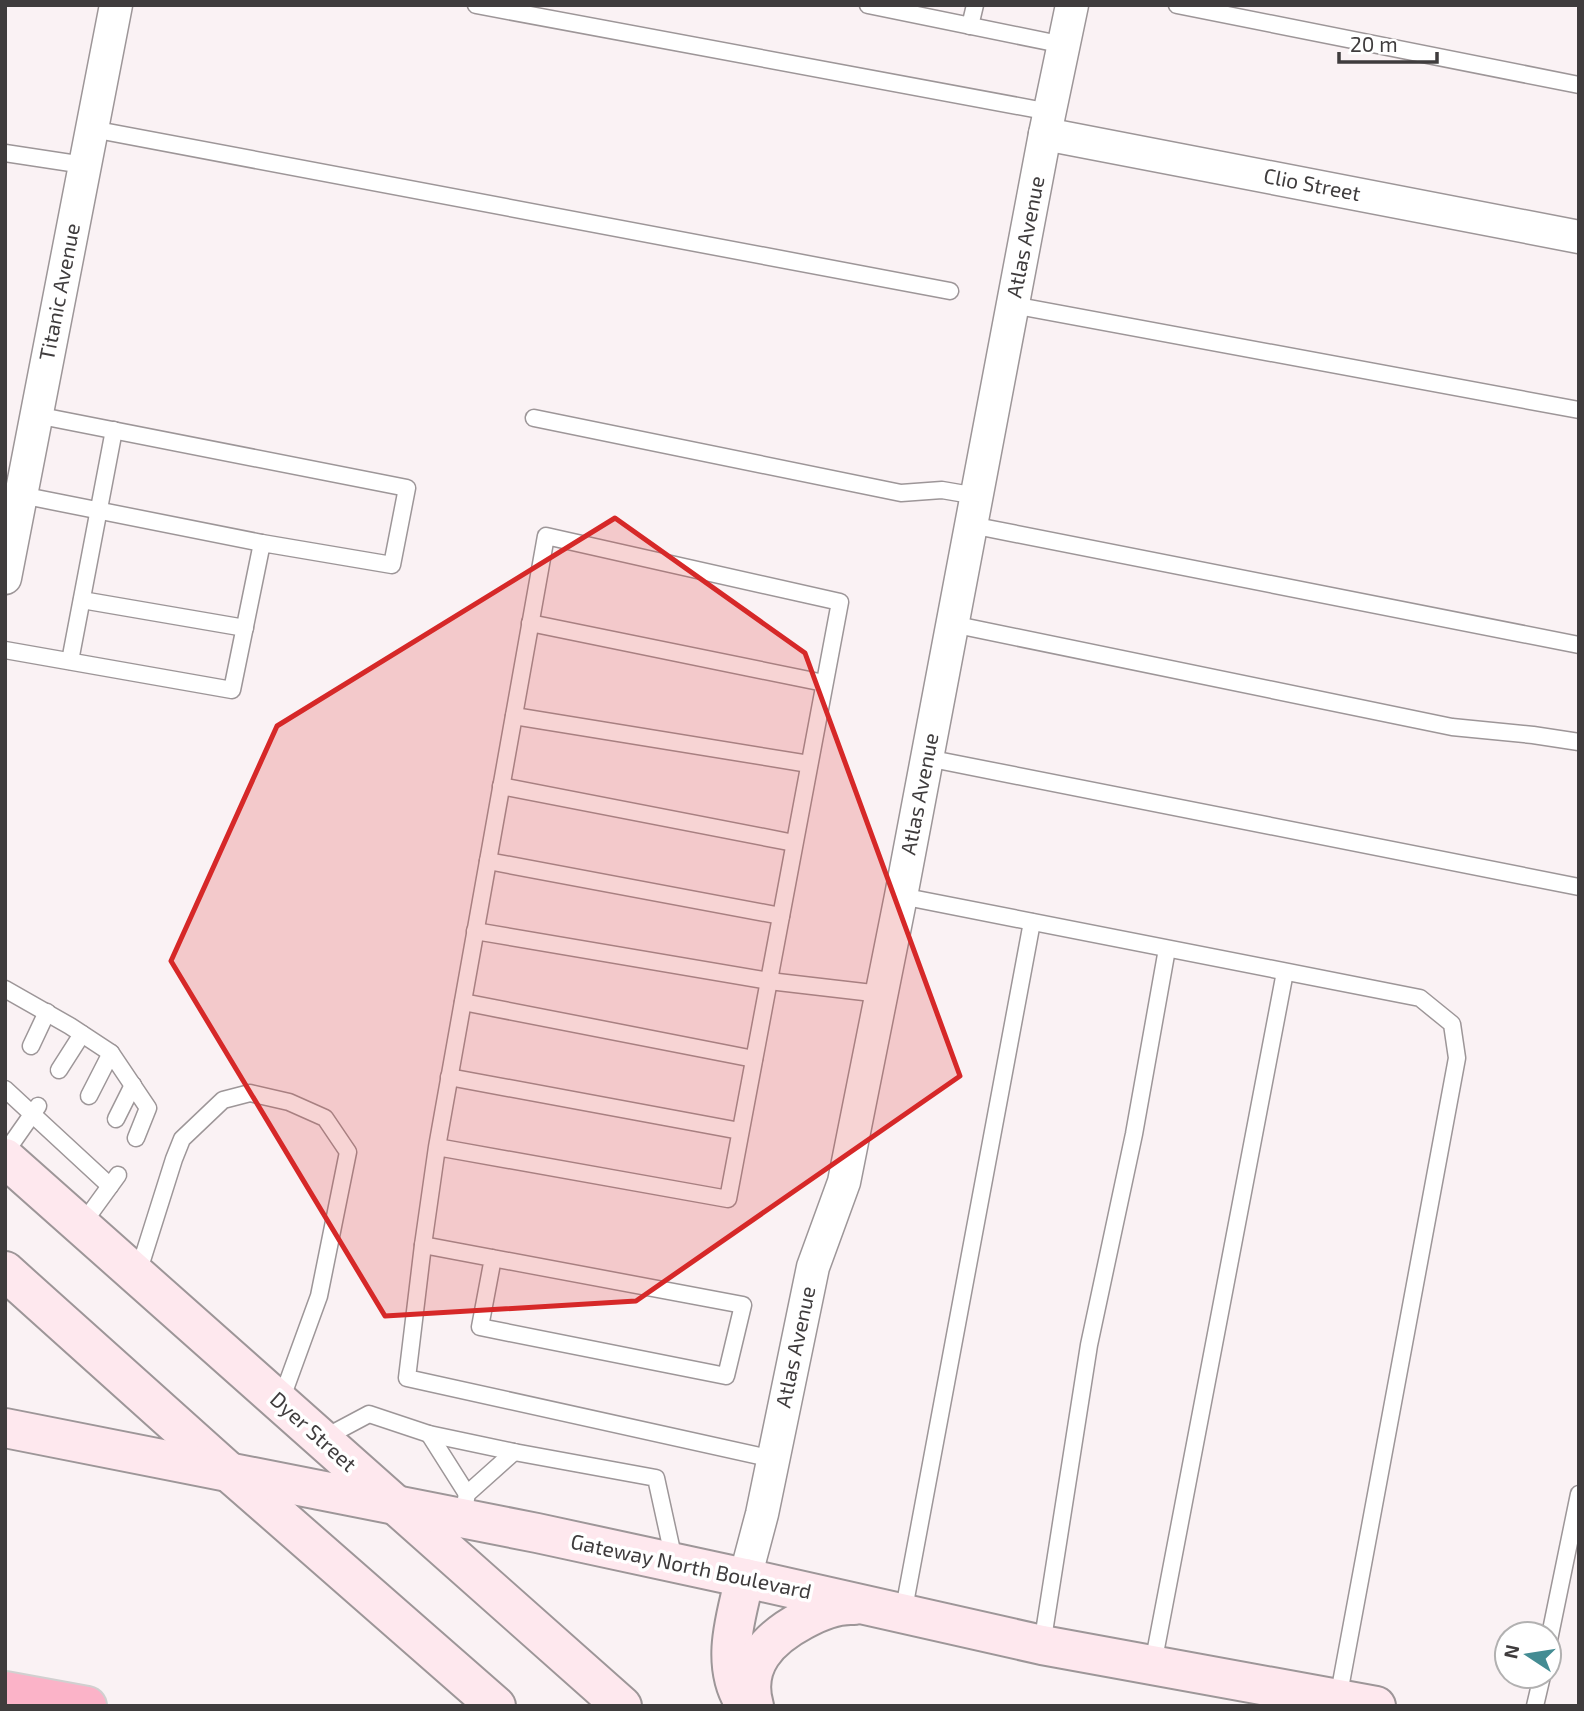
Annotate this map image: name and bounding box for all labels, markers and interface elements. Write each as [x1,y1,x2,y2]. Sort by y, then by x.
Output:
scale bar [1339,21,1437,65]
text: 20 m [1350,31,1398,56]
street label: Clio Street [1262,162,1363,205]
street label: Atlas Avenue [1000,174,1049,300]
street label: Titanic Avenue [33,221,84,362]
street label: Atlas Avenue [894,731,943,857]
street label: Atlas Avenue [769,1284,820,1410]
street label: Dyer Street [266,1386,362,1476]
street label: Gateway North Boulevard [569,1528,814,1603]
north arrow [1493,1620,1563,1690]
text: N [1498,1642,1524,1660]

